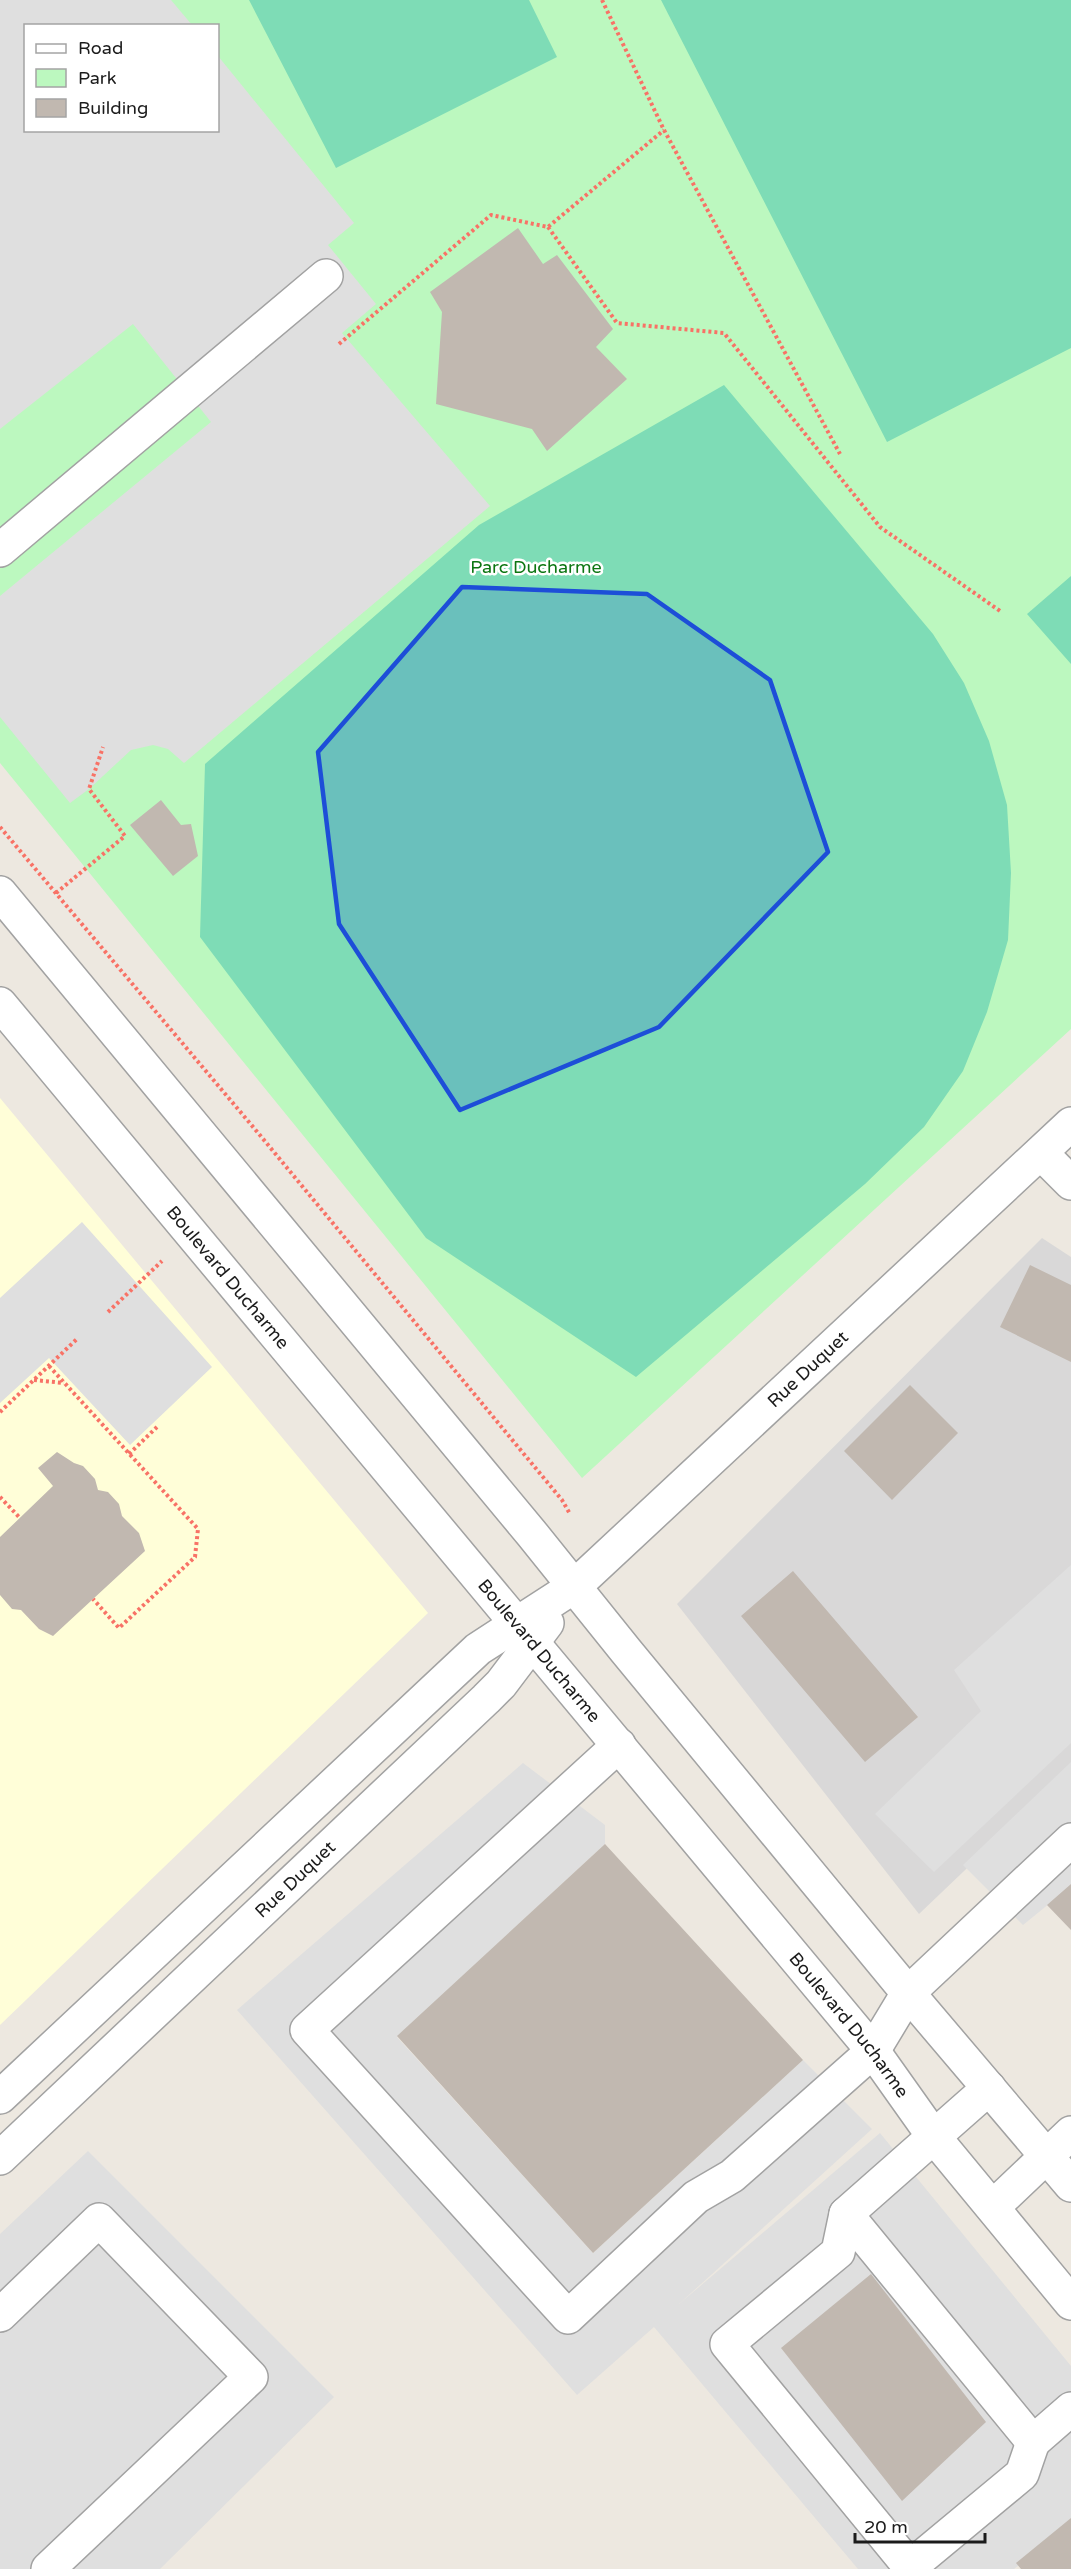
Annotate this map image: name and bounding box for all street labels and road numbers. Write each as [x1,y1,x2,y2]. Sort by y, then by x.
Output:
street label: Boulevard Ducharme [162,1201,294,1354]
street label: Rue Duquet [763,1326,853,1412]
street label: Boulevard Ducharme [473,1575,605,1727]
street label: Rue Duquet [250,1836,340,1922]
street label: Boulevard Ducharme [784,1948,914,2102]

